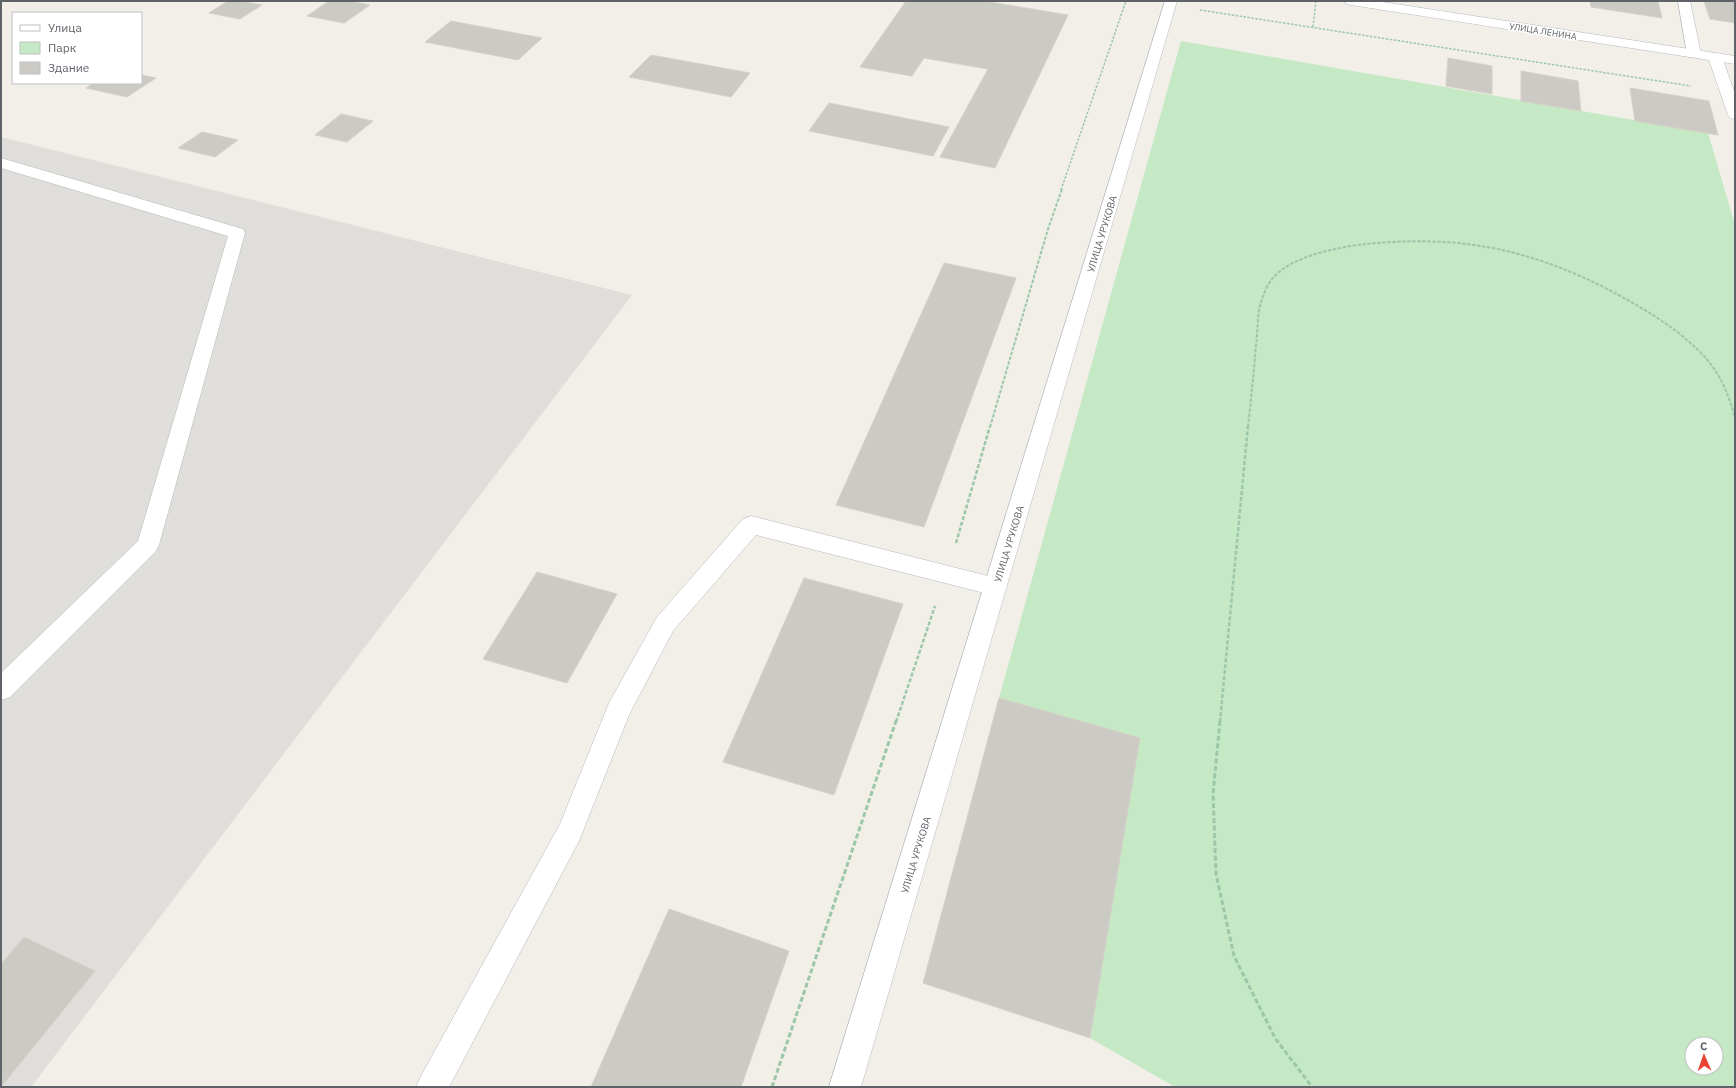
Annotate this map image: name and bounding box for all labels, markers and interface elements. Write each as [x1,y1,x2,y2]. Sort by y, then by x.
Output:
legend [12,12,142,84]
text: Улица [48,20,82,35]
street label: УЛИЦА ЛЕНИНА [1508,20,1578,42]
text: Парк [48,40,77,55]
text: Здание [48,60,90,75]
street label: УЛИЦА УРУКОВА [1084,193,1120,274]
street label: УЛИЦА УРУКОВА [991,503,1027,584]
street label: УЛИЦА УРУКОВА [898,814,934,895]
north arrow [1684,1036,1724,1076]
text: С [1700,1039,1707,1053]

